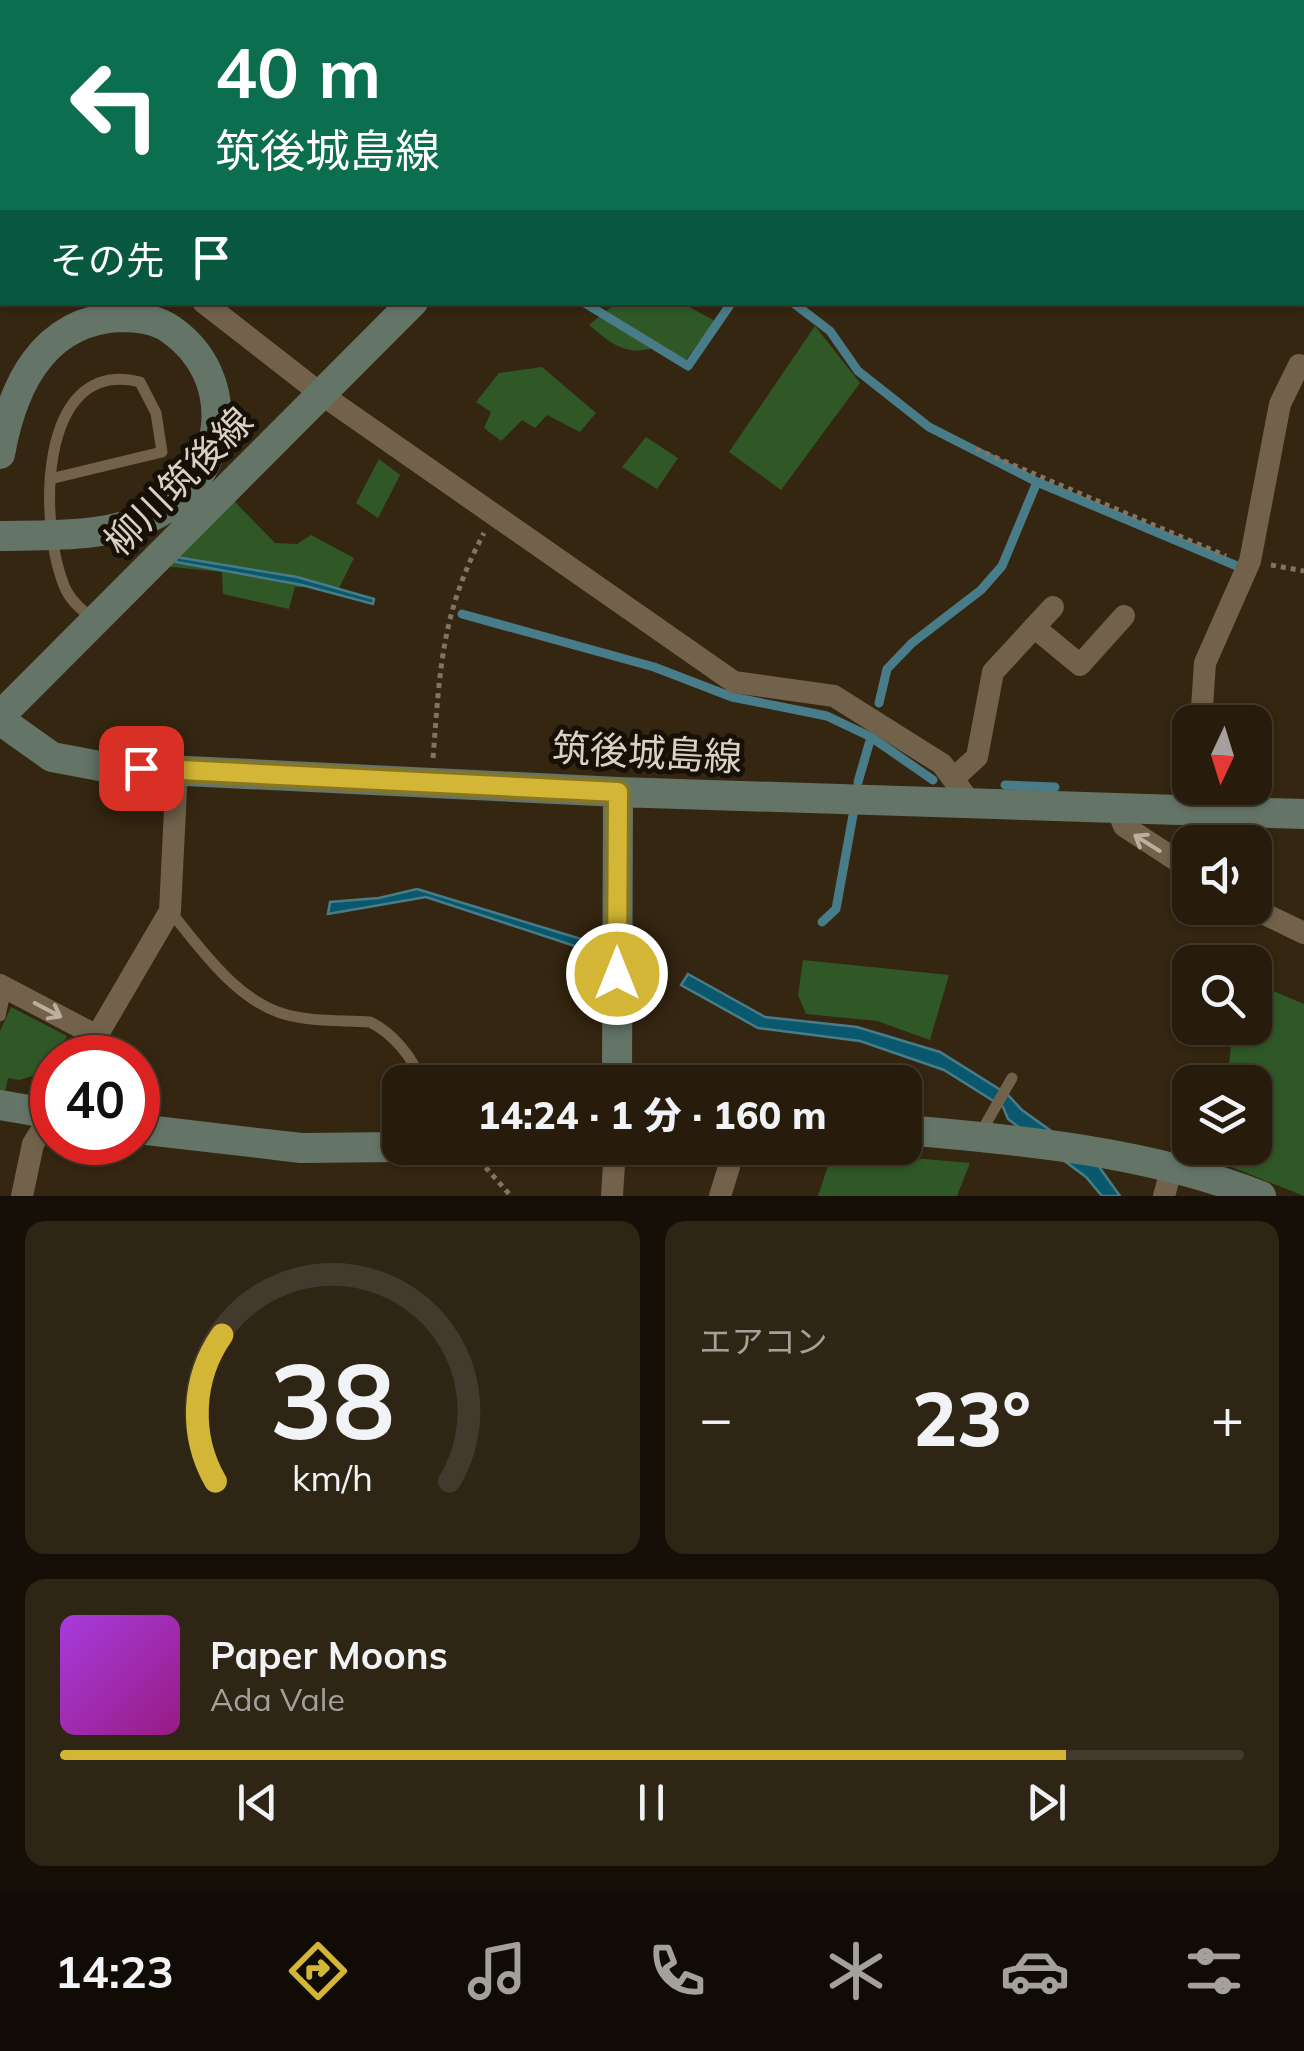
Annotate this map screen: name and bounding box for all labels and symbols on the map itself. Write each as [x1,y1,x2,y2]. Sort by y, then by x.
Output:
street label: 柳川筑後線 [94,397,262,565]
north arrow [1172,705,1272,805]
street label: 筑後城島線 [551,723,743,781]
pin [99,726,184,811]
one-way arrow [1133,833,1162,853]
position arrow [565,922,669,1026]
one-way arrow [33,1001,63,1020]
speed limit sign: 40 [30,1035,160,1165]

